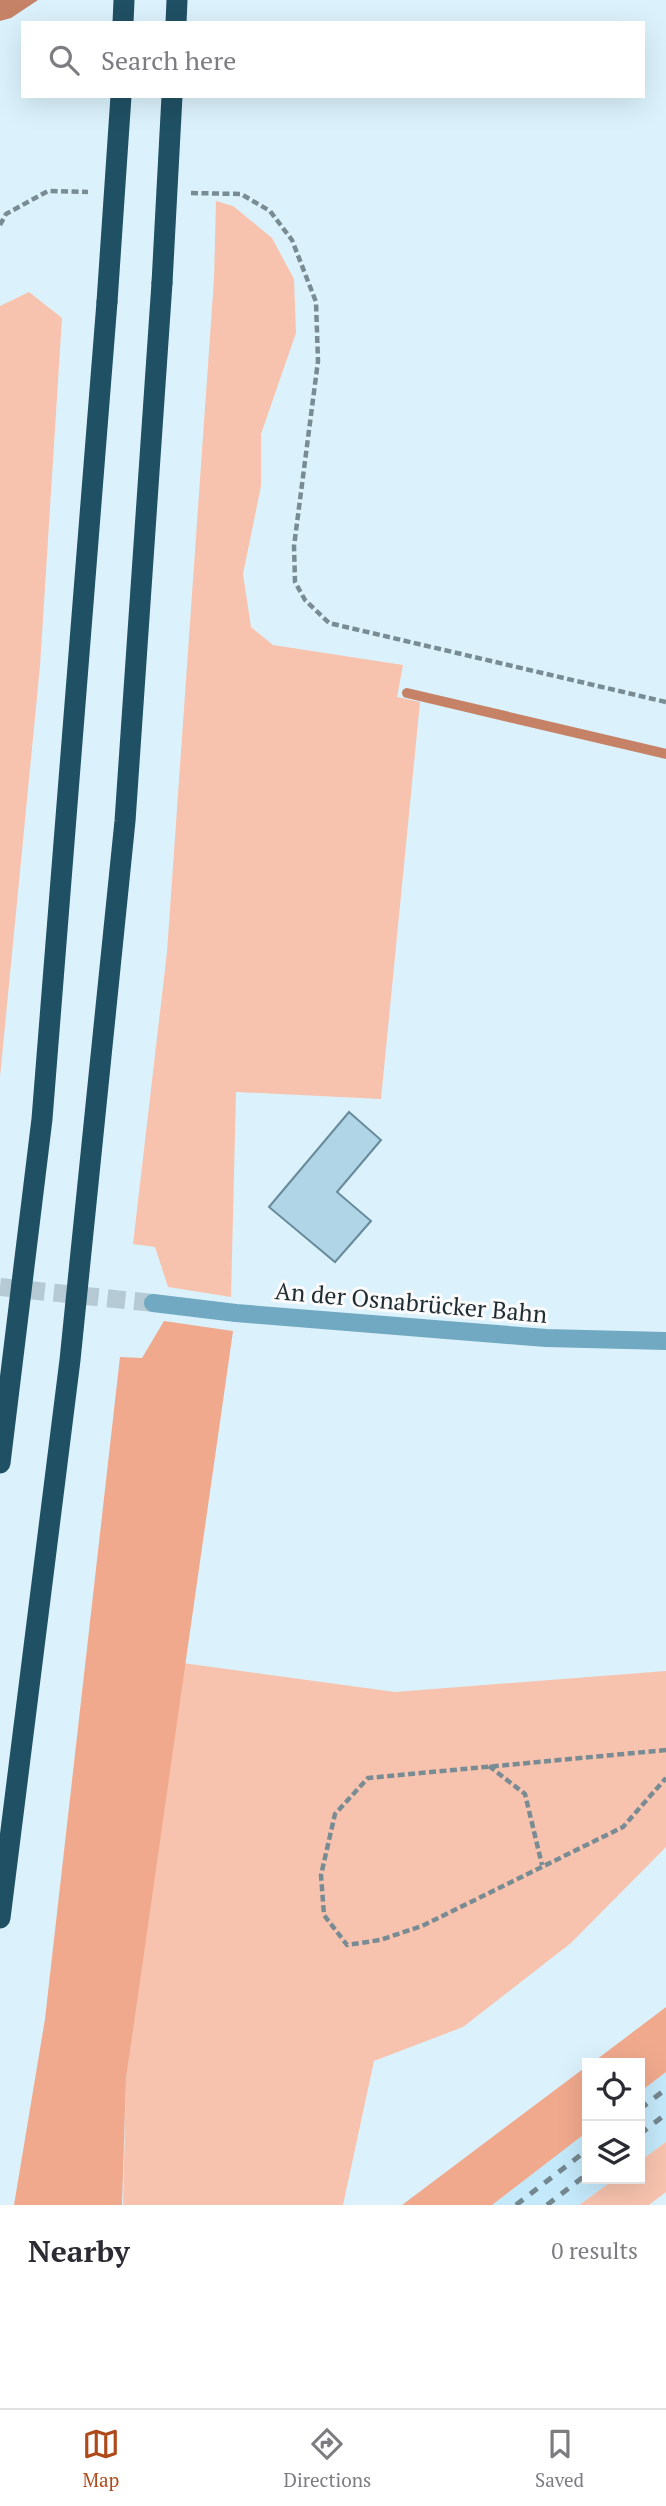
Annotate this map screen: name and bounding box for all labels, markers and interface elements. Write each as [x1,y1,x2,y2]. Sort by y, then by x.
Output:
search box [21,21,645,98]
icon: search [45,41,83,79]
text: Search here [101,43,236,77]
street label: An der Osnabrücker Bahn [274,1274,549,1330]
map controls [582,2058,645,2184]
button: locate [582,2058,645,2121]
button: layers [582,2121,645,2184]
text: Nearby [28,2231,130,2271]
text: 0 results [551,2235,638,2266]
tab: Map [82,2425,120,2492]
tab: Directions [284,2425,371,2492]
tab: Saved [535,2425,584,2492]

